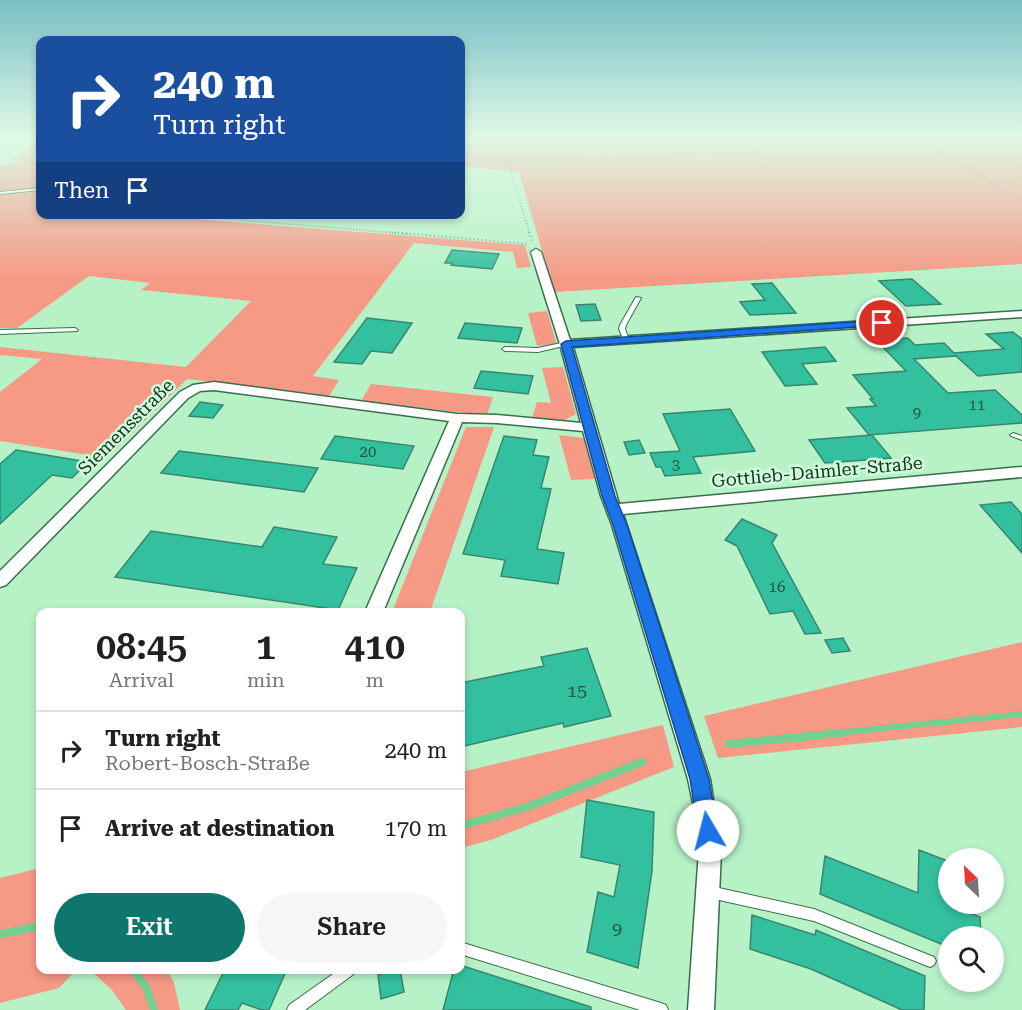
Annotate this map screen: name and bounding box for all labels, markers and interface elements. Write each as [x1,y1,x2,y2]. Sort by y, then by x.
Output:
text: 240 m [153,59,275,108]
icon: right [54,60,132,138]
text: Turn right [153,109,286,141]
icon: arrive [121,174,154,207]
text: Then [54,178,109,203]
pin [856,297,907,348]
icon: arrive [865,306,898,339]
street label: Siemensstraße [73,374,178,479]
house number: 11 [969,396,985,414]
house number: 9 [913,404,921,422]
house number: 20 [360,443,376,461]
street label: Gottlieb-Daimler-Straße [710,452,924,491]
house number: 3 [672,456,680,474]
house number: 16 [769,578,785,596]
text: 08:45 [96,626,187,668]
text: 1 [256,626,276,668]
text: 410 [345,626,405,668]
text: Arrival [109,668,174,692]
text: min [247,668,285,692]
text: m [366,668,384,692]
house number: 15 [567,680,587,701]
text: Turn right [105,726,220,751]
icon: right [54,734,87,767]
text: 240 m [384,738,447,763]
text: Robert-Bosch-Straße [105,751,310,775]
position arrow [676,799,740,863]
icon: arrive [54,812,87,845]
text: Arrive at destination [105,816,334,841]
text: 170 m [384,816,447,841]
north arrow [938,848,1004,914]
map controls [938,848,1004,992]
button: Exit [54,893,245,962]
button: Share [257,893,447,962]
house number: 9 [612,918,622,939]
button: search [938,926,1004,992]

